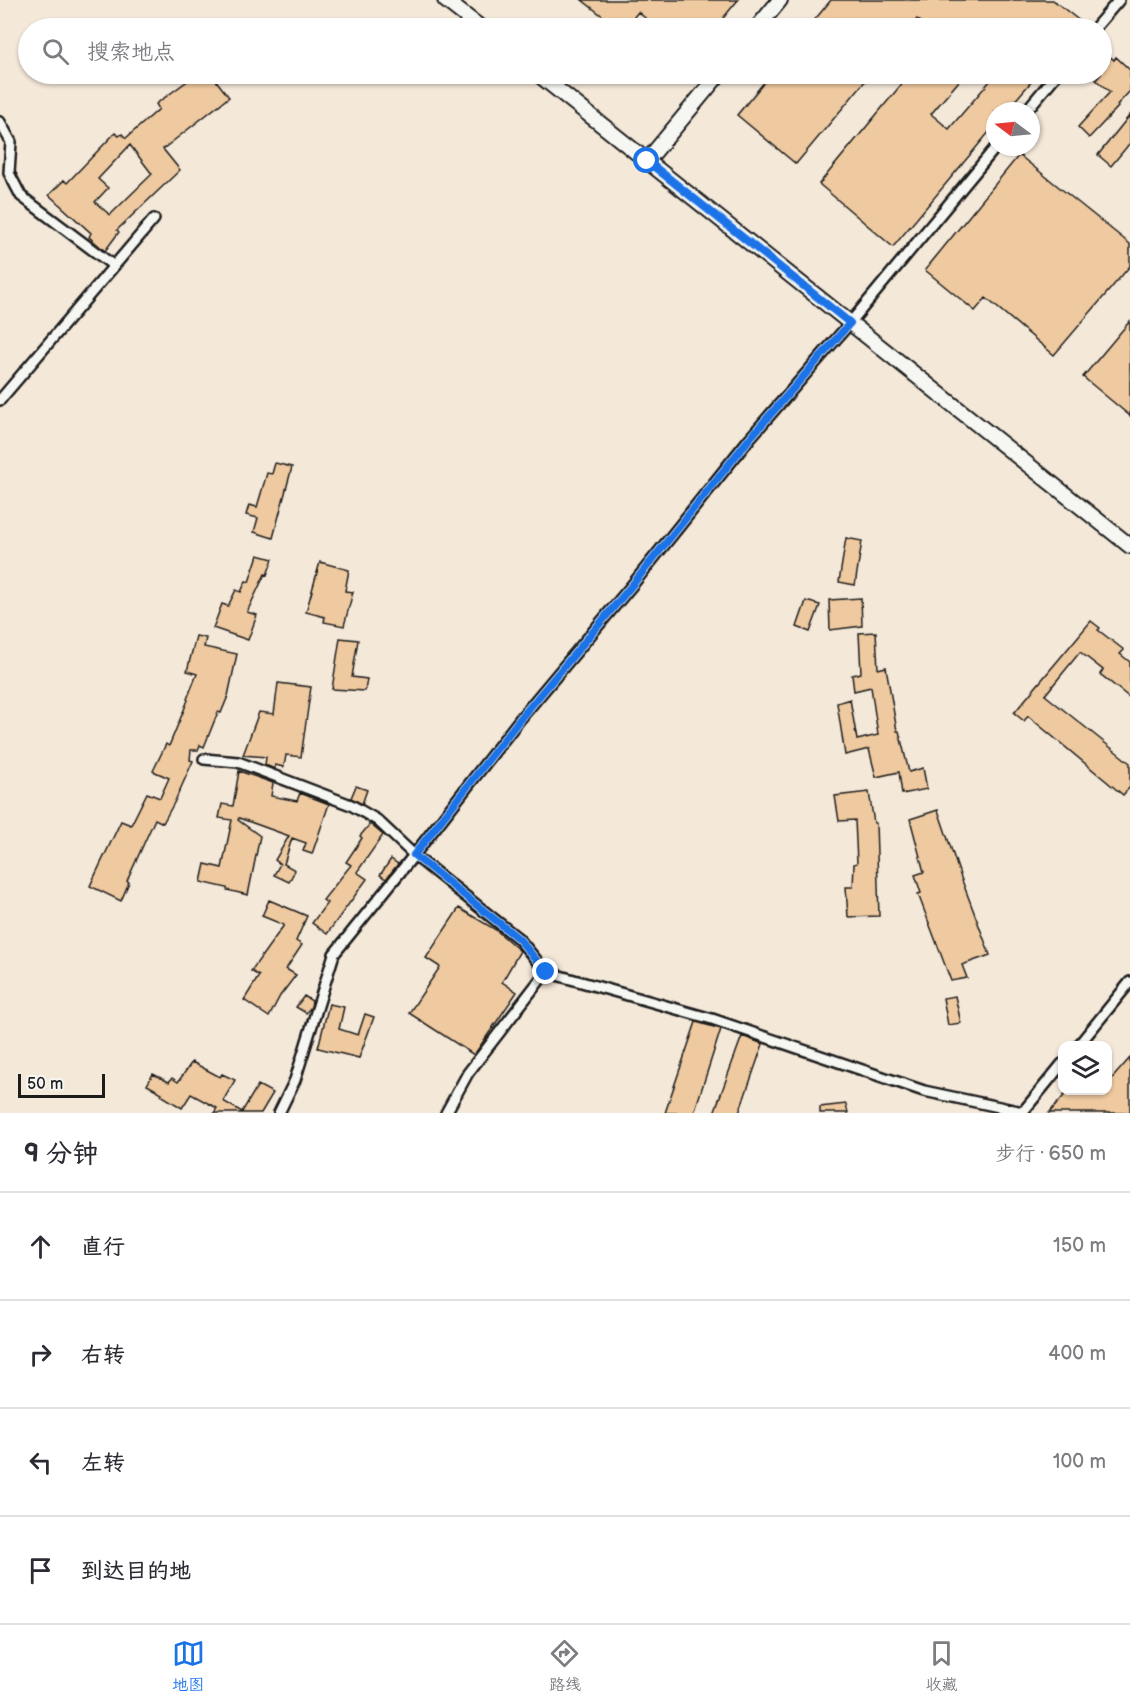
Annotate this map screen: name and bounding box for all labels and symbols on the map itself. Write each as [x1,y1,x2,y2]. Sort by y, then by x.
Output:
north arrow [986,102,1040,156]
route start [633,147,659,173]
route end [532,958,558,984]
scale bar [18,1071,105,1098]

